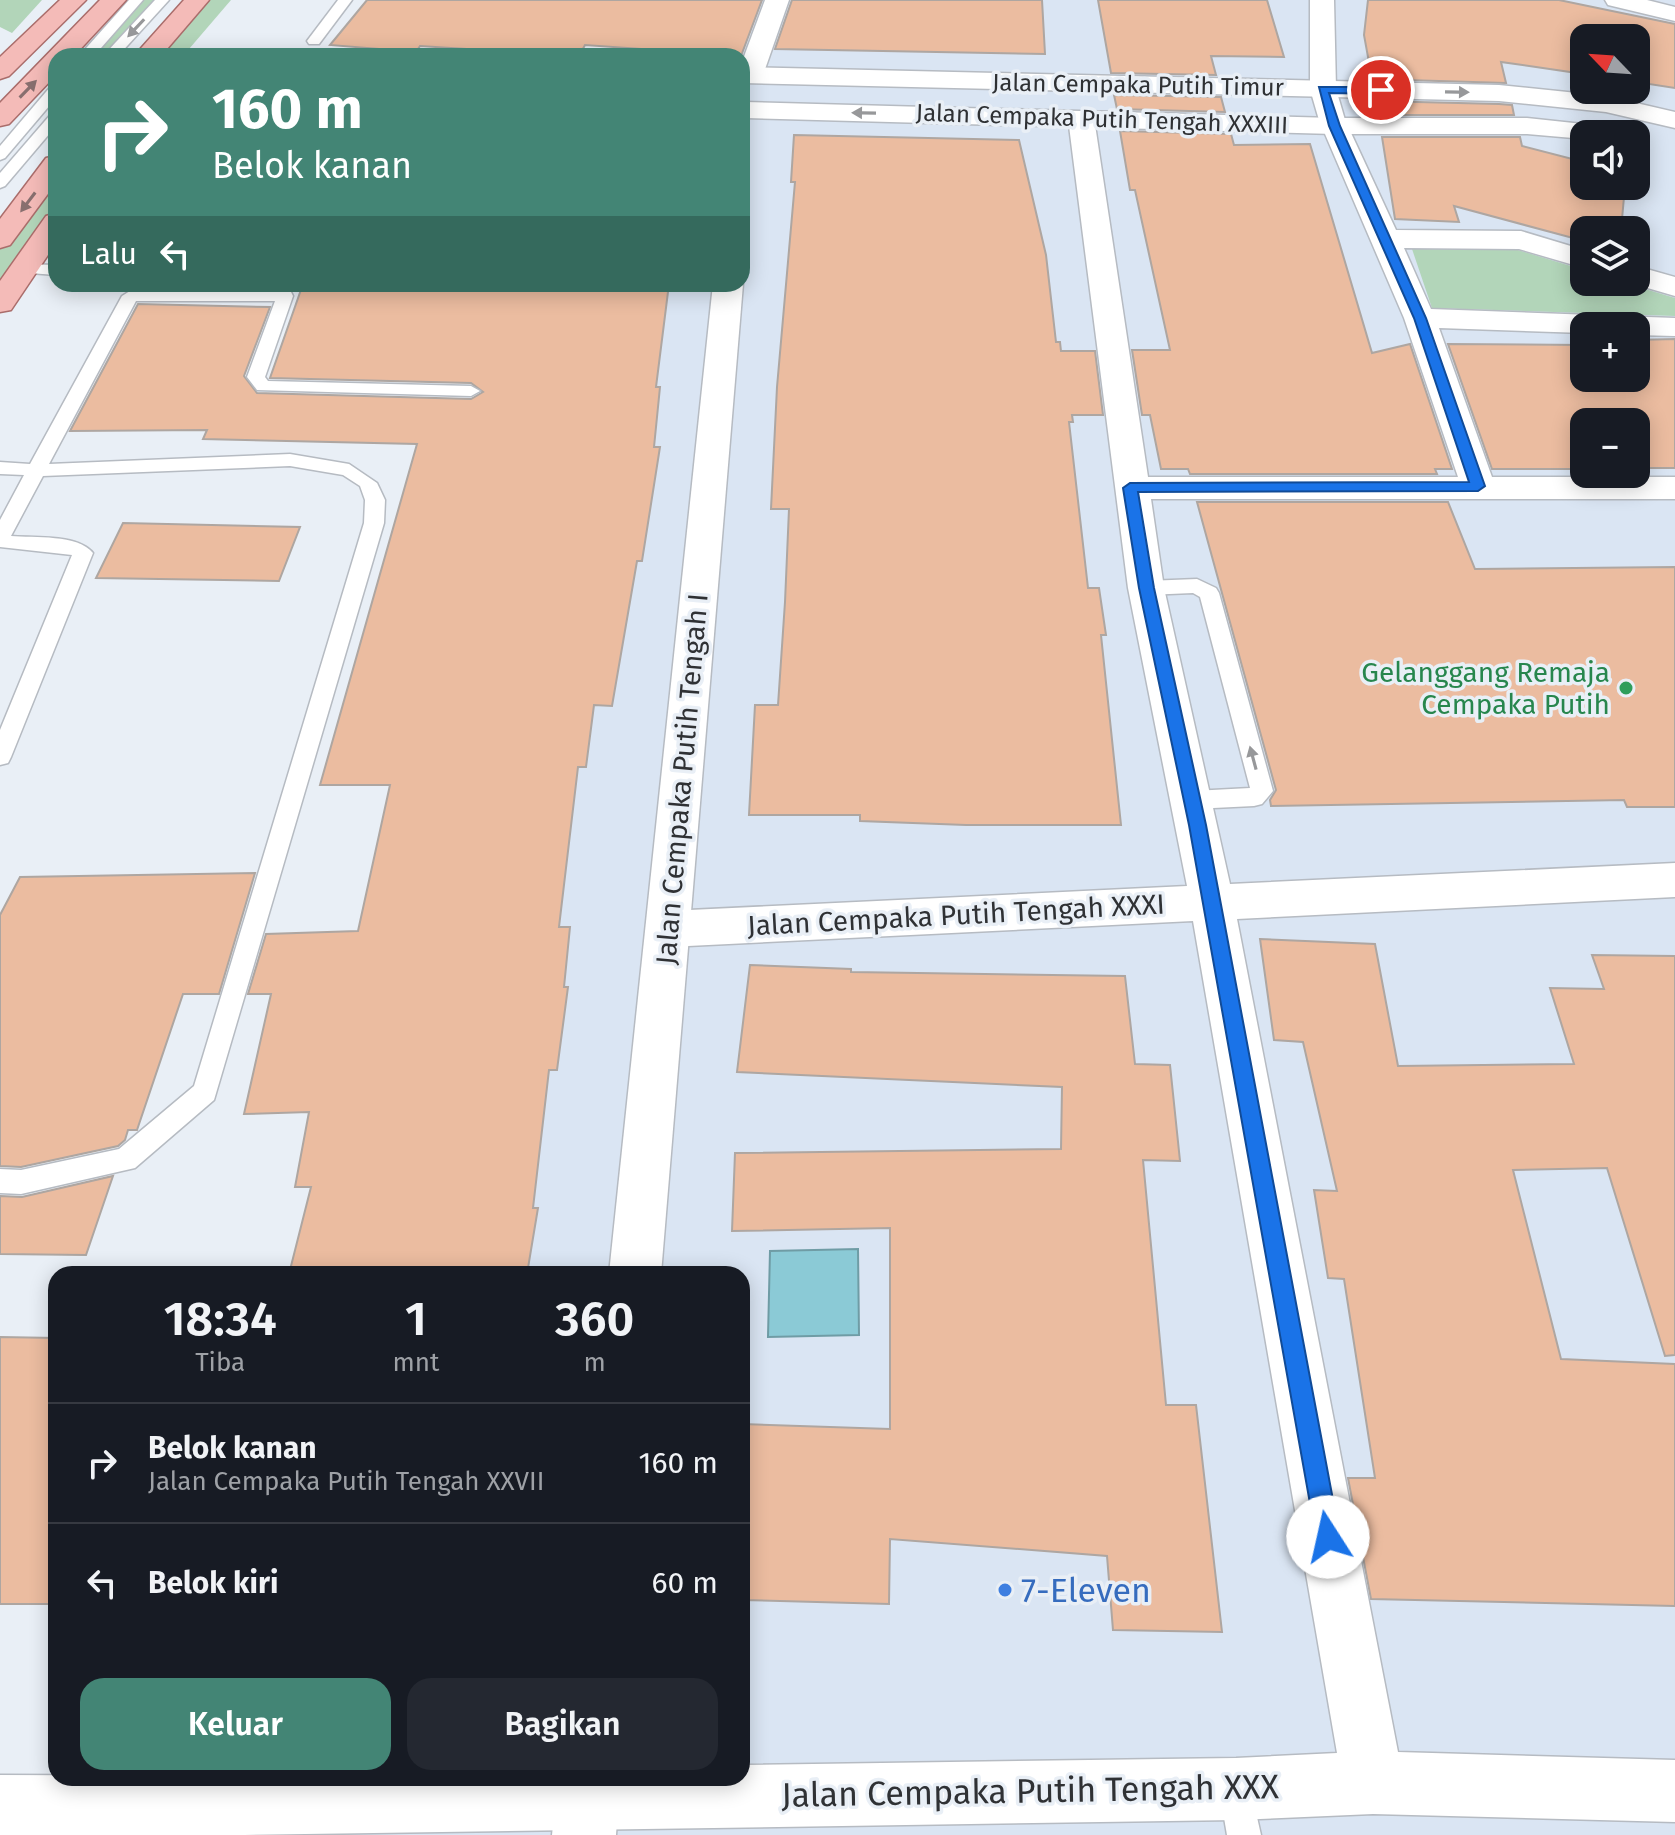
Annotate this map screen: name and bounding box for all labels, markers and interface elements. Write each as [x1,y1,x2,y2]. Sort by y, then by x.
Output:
one-way arrow [127,18,145,37]
north arrow [1570,24,1650,104]
map controls [1570,24,1650,488]
pin [1347,56,1415,124]
street label: Jalan Cempaka Putih Timur [992,68,1285,102]
icon: arrive [1359,68,1403,112]
text: 160 m [212,76,363,143]
one-way arrow [18,80,37,99]
icon: right [80,80,184,184]
one-way arrow [1445,86,1470,98]
street label: Jalan Cempaka Putih Tengah XXXIII [915,99,1289,139]
one-way arrow [851,106,876,119]
button: sound [1570,120,1650,200]
text: Belok kanan [212,144,412,188]
one-way arrow [21,191,36,212]
button: layers [1570,216,1650,296]
icon: left [153,232,197,276]
text: Lalu [80,236,137,272]
button: + [1570,312,1650,392]
button: − [1570,408,1650,488]
street label: Jalan Cempaka Putih Tengah I [649,592,715,966]
place label: Gelanggang Remaja Cempaka Putih [1361,656,1610,721]
marker: Gelanggang Remaja Cempaka Putih [1617,679,1635,697]
one-way arrow [1247,746,1259,771]
street label: Jalan Cempaka Putih Tengah XXXI [746,888,1166,942]
text: 18:34 [164,1290,277,1348]
text: 1 [405,1290,427,1348]
text: 360 [555,1290,634,1348]
text: Tiba [195,1347,245,1378]
text: mnt [392,1347,439,1378]
text: m [584,1347,606,1378]
text: Belok kanan [148,1430,317,1466]
icon: right [80,1441,124,1485]
text: 160 m [639,1445,718,1481]
text: Jalan Cempaka Putih Tengah XXVII [148,1466,544,1497]
position arrow [1286,1495,1370,1579]
icon: left [80,1561,124,1605]
text: Belok kiri [148,1565,279,1601]
text: 60 m [652,1565,718,1601]
place label: 7-Eleven [1021,1570,1151,1611]
marker: 7-Eleven [996,1581,1014,1599]
button: Keluar [80,1678,391,1770]
button: Bagikan [407,1678,718,1770]
street label: Jalan Cempaka Putih Tengah XXX [781,1766,1280,1816]

